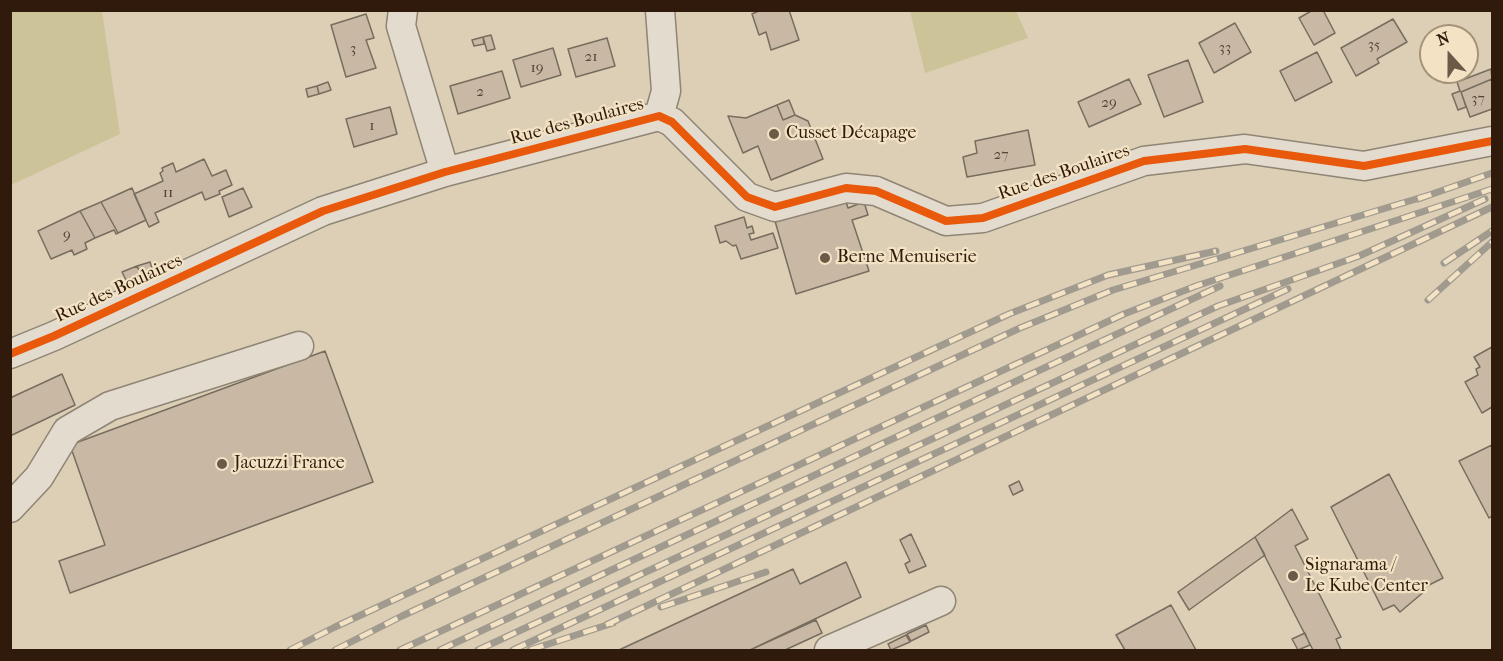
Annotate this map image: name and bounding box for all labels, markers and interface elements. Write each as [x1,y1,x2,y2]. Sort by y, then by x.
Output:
north arrow [1419,24,1479,84]
text: N [1434,28,1452,50]
house number: 35 [1368,36,1380,54]
house number: 33 [1219,39,1231,57]
house number: 3 [350,40,356,58]
house number: 21 [584,48,598,66]
house number: 19 [530,59,544,77]
house number: 2 [476,83,484,101]
house number: 37 [1471,90,1485,108]
street label: Rue des Boulaires [508,94,646,150]
house number: 29 [1101,94,1117,112]
house number: 1 [369,117,375,135]
place label: Cusset Décapage [786,123,916,145]
marker: Cusset Décapage [767,127,781,141]
street label: Rue des Boulaires [996,140,1132,206]
house number: 27 [994,146,1008,164]
house number: 11 [163,184,173,202]
house number: 9 [63,226,71,244]
place label: Berne Menuiserie [837,247,977,269]
street label: Rue des Boulaires [52,250,186,328]
marker: Berne Menuiserie [818,251,832,265]
place label: Jacuzzi France [234,453,345,475]
marker: Jacuzzi France [215,457,229,471]
place label: Signarama / Le Kube Center [1305,555,1428,598]
marker: Signarama / Le Kube Center [1286,569,1300,583]

